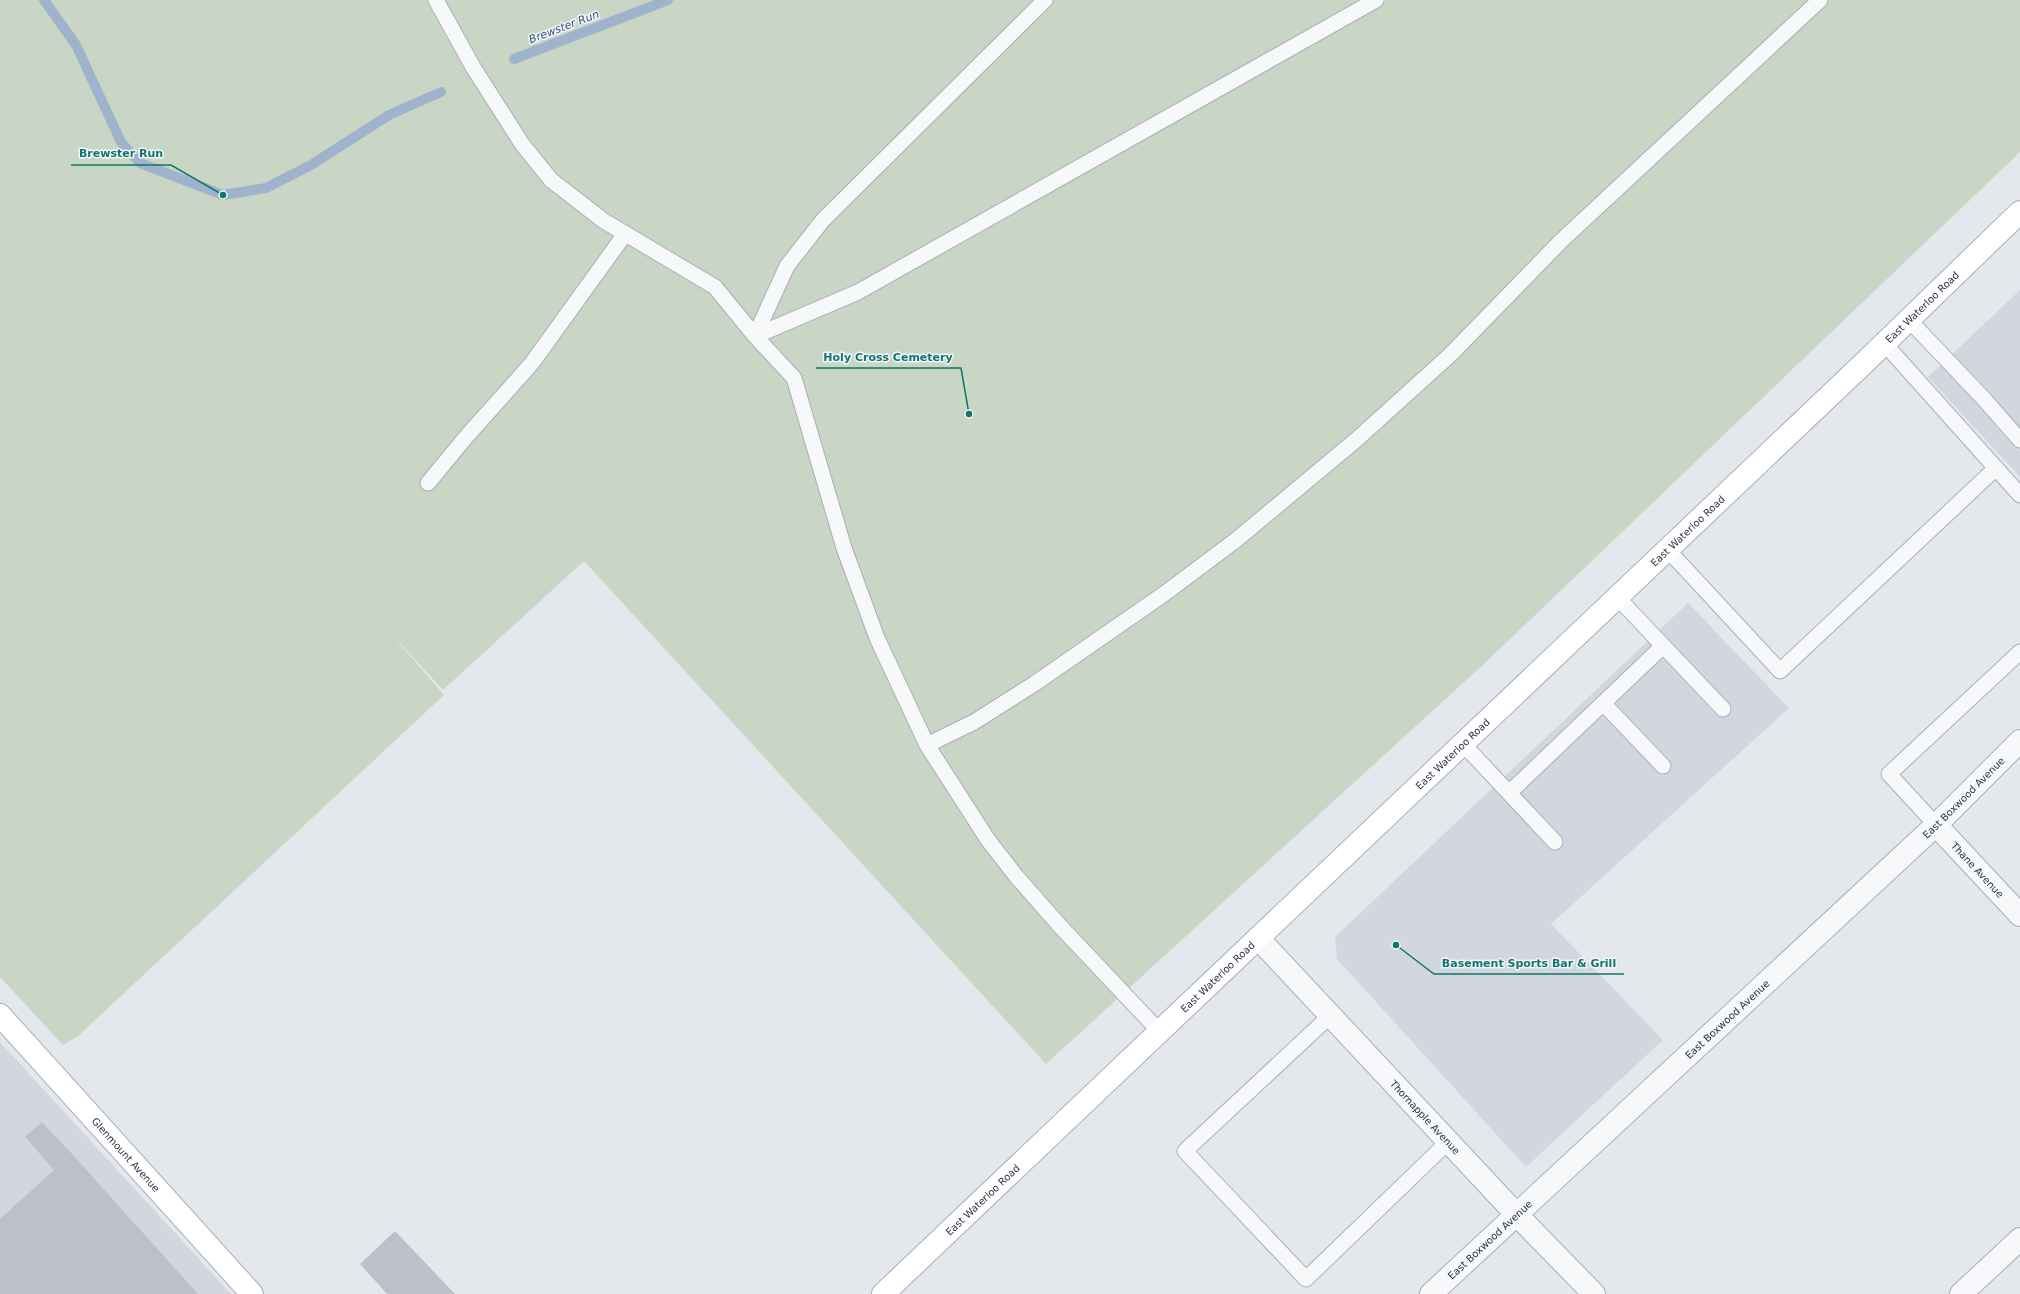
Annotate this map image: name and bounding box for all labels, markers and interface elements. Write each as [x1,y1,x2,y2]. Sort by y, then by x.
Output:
water label: Brewster Run [527,8,601,46]
callout: Brewster Run [71,142,171,165]
text: Brewster Run [79,147,163,160]
street label: East Waterloo Road [1883,269,1961,345]
callout: Holy Cross Cemetery [816,345,961,368]
text: Holy Cross Cemetery [823,351,953,364]
street label: East Waterloo Road [1648,493,1727,568]
street label: East Waterloo Road [1413,716,1492,791]
street label: East Boxwood Avenue [1920,755,2006,840]
street label: Thane Avenue [1949,839,2006,899]
street label: East Waterloo Road [1178,939,1257,1014]
callout: Basement Sports Bar & Grill [1434,951,1624,974]
text: Basement Sports Bar & Grill [1442,957,1616,970]
street label: East Boxwood Avenue [1683,977,1771,1061]
street label: Thornapple Avenue [1387,1077,1462,1156]
street label: Glenmount Avenue [90,1115,162,1194]
street label: East Waterloo Road [943,1162,1022,1237]
street label: East Boxwood Avenue [1445,1198,1534,1281]

